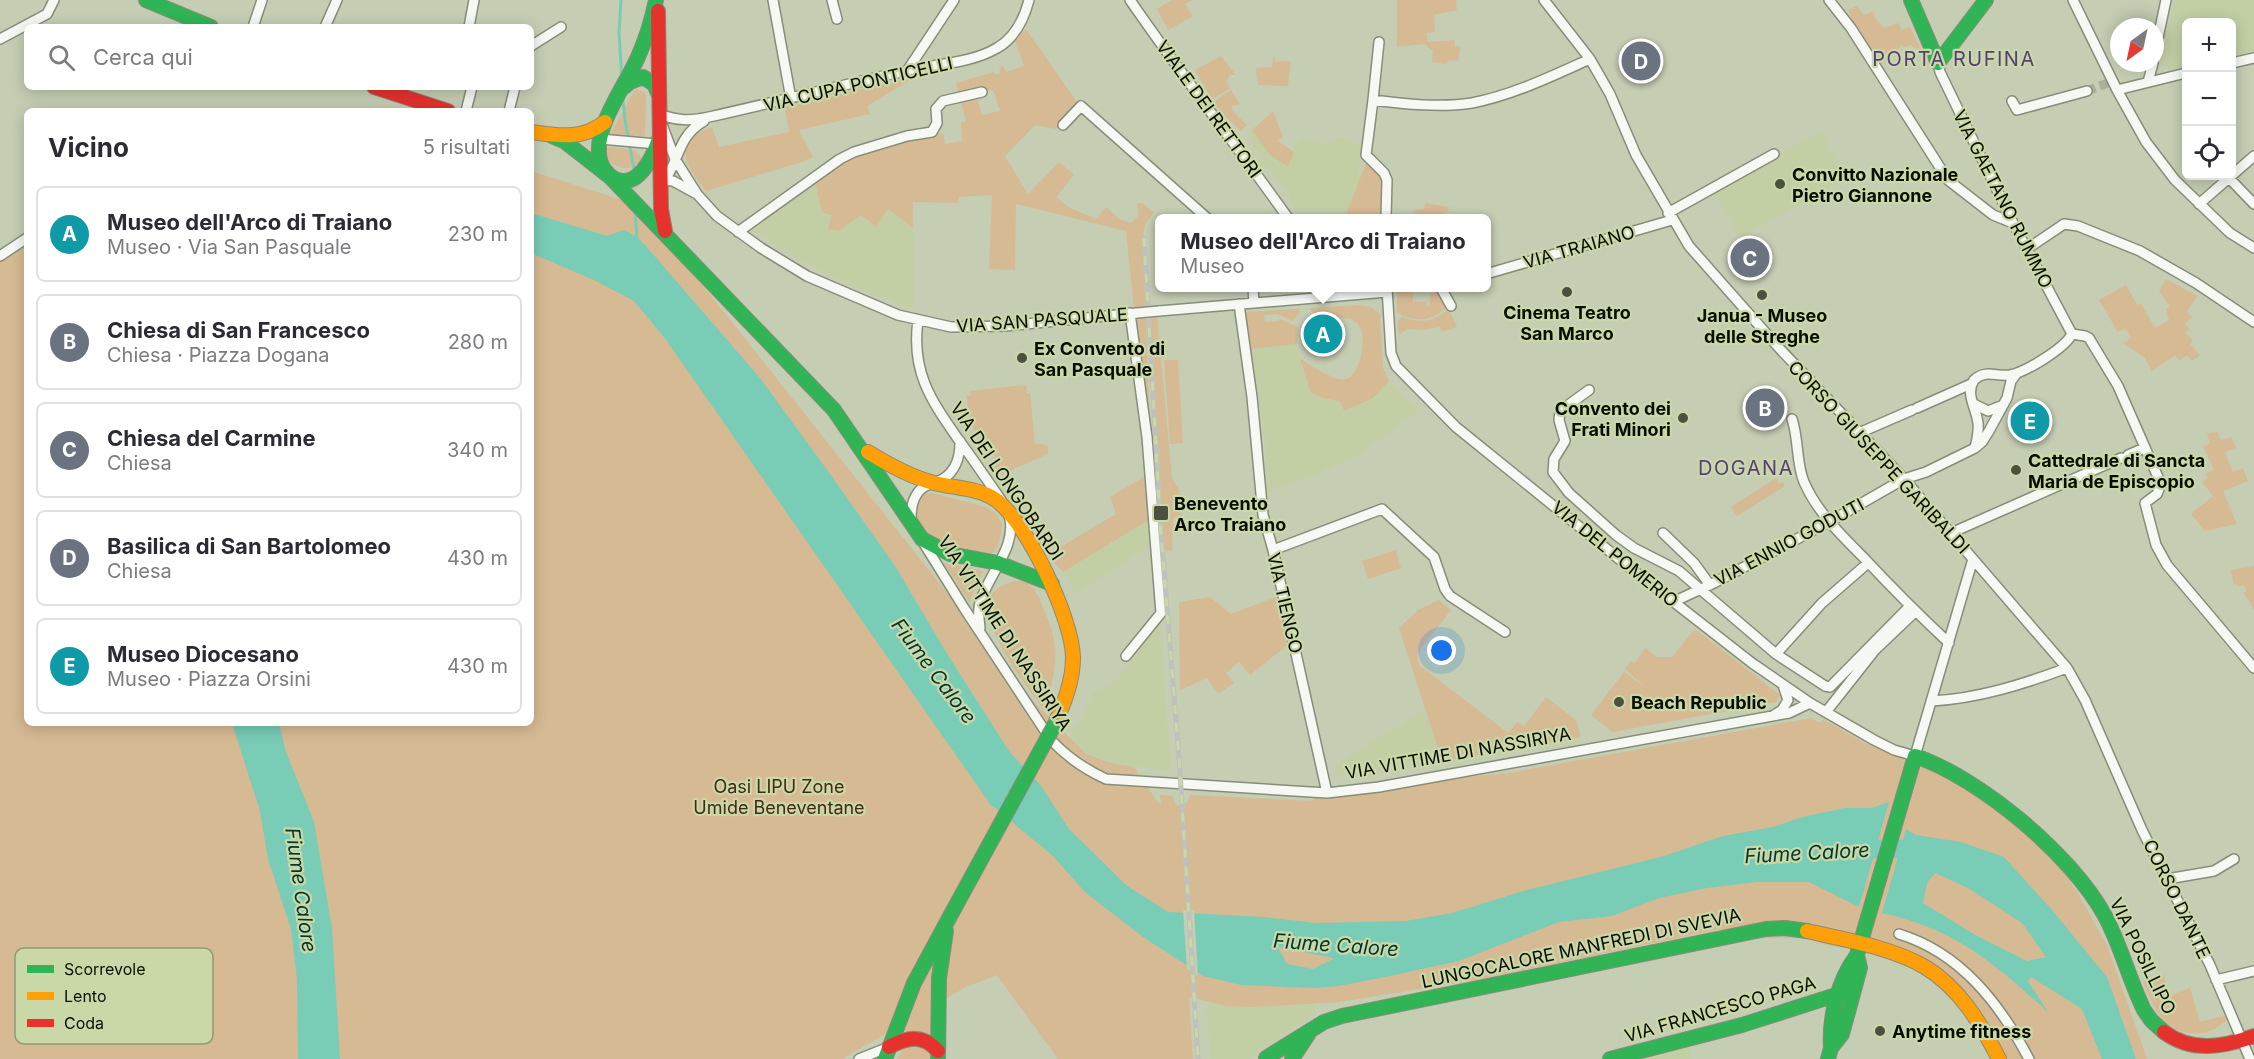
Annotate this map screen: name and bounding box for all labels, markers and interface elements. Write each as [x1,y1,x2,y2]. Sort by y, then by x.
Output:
north arrow [2110,18,2164,72]
map controls [2182,18,2236,180]
button: + [2182,18,2236,72]
search box [24,24,534,90]
street label: VIALE DEI RETTORI [1152,36,1266,182]
pin: D [1622,38,1660,84]
icon: search [45,41,78,74]
text: Cerca qui [93,44,193,70]
district label: PORTA RUFINA [1872,47,2036,71]
street label: VIA CUPA PONTICELLI [761,52,955,116]
button: − [2182,72,2236,126]
street label: VIA GAETANO RUMMO [1949,106,2057,292]
button: locate [2182,126,2236,180]
text: Vicino [48,132,129,163]
text: 5 risultati [423,135,510,159]
place label: Convitto Nazionale Pietro Giannone [1792,164,1959,206]
marker: Convitto Nazionale Pietro Giannone [1773,177,1787,191]
text: Museo dell'Arco di Traiano [107,209,392,235]
popup [1155,214,1491,292]
street label: VIA TRAIANO [1521,221,1637,273]
text: A [62,222,77,246]
text: 230 m [448,222,508,246]
text: Museo dell'Arco di Traiano [1180,228,1466,254]
text: Museo · Via San Pasquale [107,235,351,259]
pin: C [1730,236,1770,280]
text: Museo [1180,254,1244,278]
marker: Cinema Teatro San Marco [1560,285,1574,299]
marker: Janua - Museo delle Streghe [1755,288,1769,302]
place label: Cinema Teatro San Marco [1503,302,1631,344]
street label: VIA SAN PASQUALE [956,304,1128,336]
place label: Janua - Museo delle Streghe [1697,305,1827,347]
pin: A [1304,312,1342,356]
text: Chiesa di San Francesco [107,317,370,343]
text: B [63,330,76,354]
text: 280 m [448,330,508,354]
place label: Ex Convento di San Pasquale [1034,338,1165,380]
text: Chiesa · Piazza Dogana [107,343,330,367]
marker: Ex Convento di San Pasquale [1015,351,1029,365]
street label: CORSO GIUSEPPE GARIBALDI [1784,356,1974,558]
pin: B [1746,386,1784,430]
street label: VIA DEI LONGOBARDI [946,398,1068,564]
place label: Convento dei Frati Minori [1555,398,1671,440]
pin: E [2010,398,2050,444]
marker: Convento dei Frati Minori [1676,411,1690,425]
text: Chiesa del Carmine [107,425,316,451]
text: C [62,438,77,462]
text: 340 m [447,438,508,462]
place label: Cattedrale di Sancta Maria de Episcopio [2028,450,2205,492]
text: Chiesa [107,451,172,475]
district label: DOGANA [1698,456,1794,480]
marker: Cattedrale di Sancta Maria de Episcopio [2009,463,2023,477]
place label: Benevento Arco Traiano [1174,493,1286,535]
street label: VIA ENNIO GODUTI [1711,494,1867,590]
street label: VIA DEL POMERIO [1548,497,1682,611]
marker: Benevento Arco Traiano [1152,504,1170,522]
street label: VIA VITTIME DI NASSIRIYA [934,531,1076,735]
text: Basilica di San Bartolomeo [107,533,391,559]
text: D [62,546,77,570]
text: 430 m [447,546,508,570]
street label: VIA TIENGO [1263,551,1307,655]
text: Chiesa [107,559,172,583]
water label: Fiume Calore [887,614,981,728]
your location [1427,636,1456,665]
text: Museo Diocesano [107,641,299,667]
text: E [63,654,76,678]
text: 430 m [447,654,508,678]
text: Museo · Piazza Orsini [107,667,311,691]
place label: Beach Republic [1631,692,1767,713]
marker: Beach Republic [1612,695,1626,709]
street label: VIA VITTIME DI NASSIRIYA [1344,723,1572,783]
park label: Oasi LIPU Zone Umide Beneventane [693,776,865,818]
water label: Fiume Calore [280,826,322,954]
street label: CORSO DANTE [2139,836,2215,962]
water label: Fiume Calore [1744,838,1870,868]
street label: VIA POSILLIPO [2106,894,2180,1018]
street label: LUNGOCALORE MANFREDI DI SVEVIA [1419,904,1743,992]
water label: Fiume Calore [1273,929,1399,961]
legend [15,948,213,1044]
text: Scorrevole [64,959,146,979]
street label: VIA FRANCESCO PAGA [1622,972,1818,1046]
text: Lento [64,986,107,1006]
text: Coda [64,1013,104,1033]
place label: Anytime fitness [1892,1021,2031,1042]
marker: Anytime fitness [1873,1024,1887,1038]

